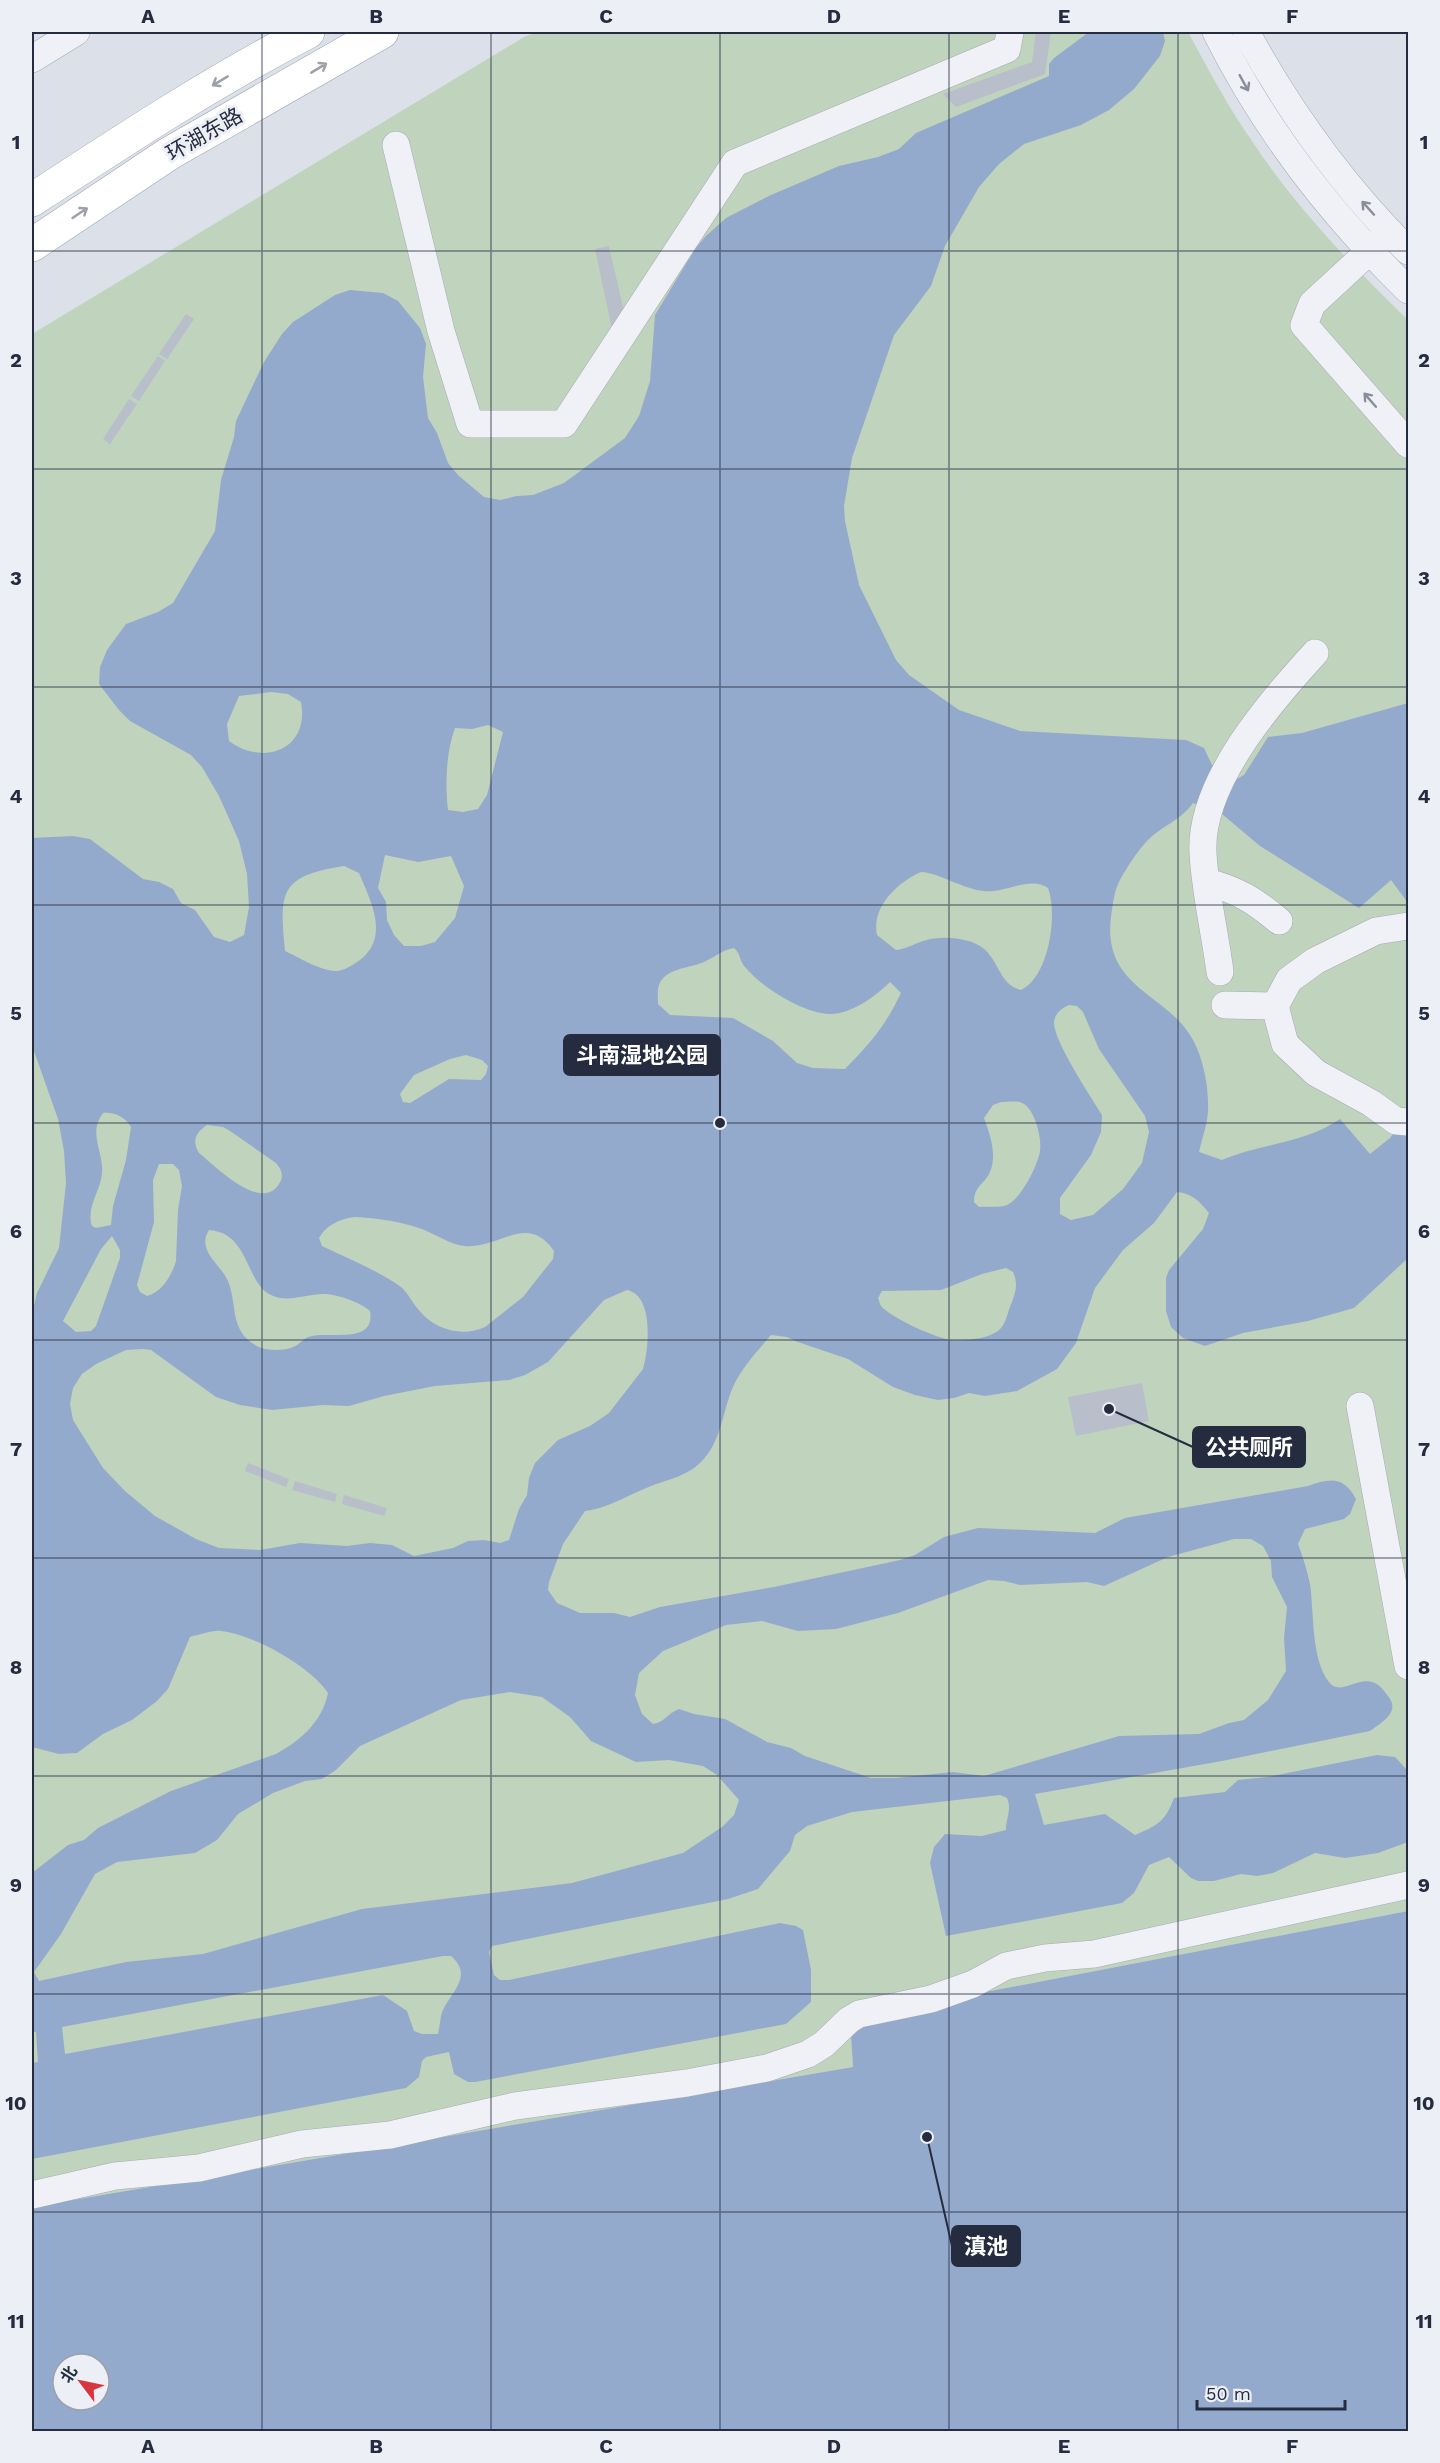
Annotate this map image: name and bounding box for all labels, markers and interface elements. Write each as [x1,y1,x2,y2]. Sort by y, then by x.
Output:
text: A [141,4,155,28]
text: B [369,4,383,28]
text: C [599,4,613,28]
text: D [827,4,841,28]
text: E [1058,4,1070,28]
text: F [1286,4,1298,28]
one-way arrow [310,62,327,74]
one-way arrow [1239,74,1251,91]
one-way arrow [212,75,229,87]
street label: 环湖东路 [161,102,247,166]
text: 1 [12,130,20,154]
text: 1 [1420,130,1428,154]
one-way arrow [1362,201,1376,216]
one-way arrow [71,206,88,218]
text: 2 [10,348,22,372]
text: 2 [1418,348,1430,372]
one-way arrow [1363,393,1377,408]
text: 3 [10,566,22,590]
text: 3 [1418,566,1430,590]
text: 4 [10,784,23,808]
text: 4 [1418,784,1431,808]
text: 5 [10,1001,22,1025]
text: 5 [1418,1001,1430,1025]
callout: 斗南湿地公园 [564,1035,720,1075]
text: 斗南湿地公园 [576,1043,708,1068]
text: 6 [10,1219,22,1243]
text: 6 [1418,1219,1430,1243]
callout: 公共厕所 [1193,1427,1305,1467]
text: 公共厕所 [1205,1435,1293,1460]
text: 7 [10,1437,22,1461]
text: 7 [1418,1437,1430,1461]
text: 8 [10,1655,22,1679]
text: 8 [1418,1655,1430,1679]
text: 9 [10,1873,22,1897]
text: 9 [1418,1873,1430,1897]
text: 10 [5,2091,27,2115]
text: 10 [1413,2091,1435,2115]
callout: 滇池 [952,2226,1020,2266]
text: 滇池 [964,2234,1008,2259]
text: 11 [7,2309,25,2333]
text: 11 [1415,2309,1433,2333]
north arrow [51,2352,111,2412]
text: 北 [56,2362,81,2386]
scale bar [1197,2373,1346,2411]
text: 50 m [1206,2383,1251,2404]
text: A [141,2434,155,2458]
text: B [369,2434,383,2458]
text: C [599,2434,613,2458]
text: D [827,2434,841,2458]
text: E [1058,2434,1070,2458]
text: F [1286,2434,1298,2458]

